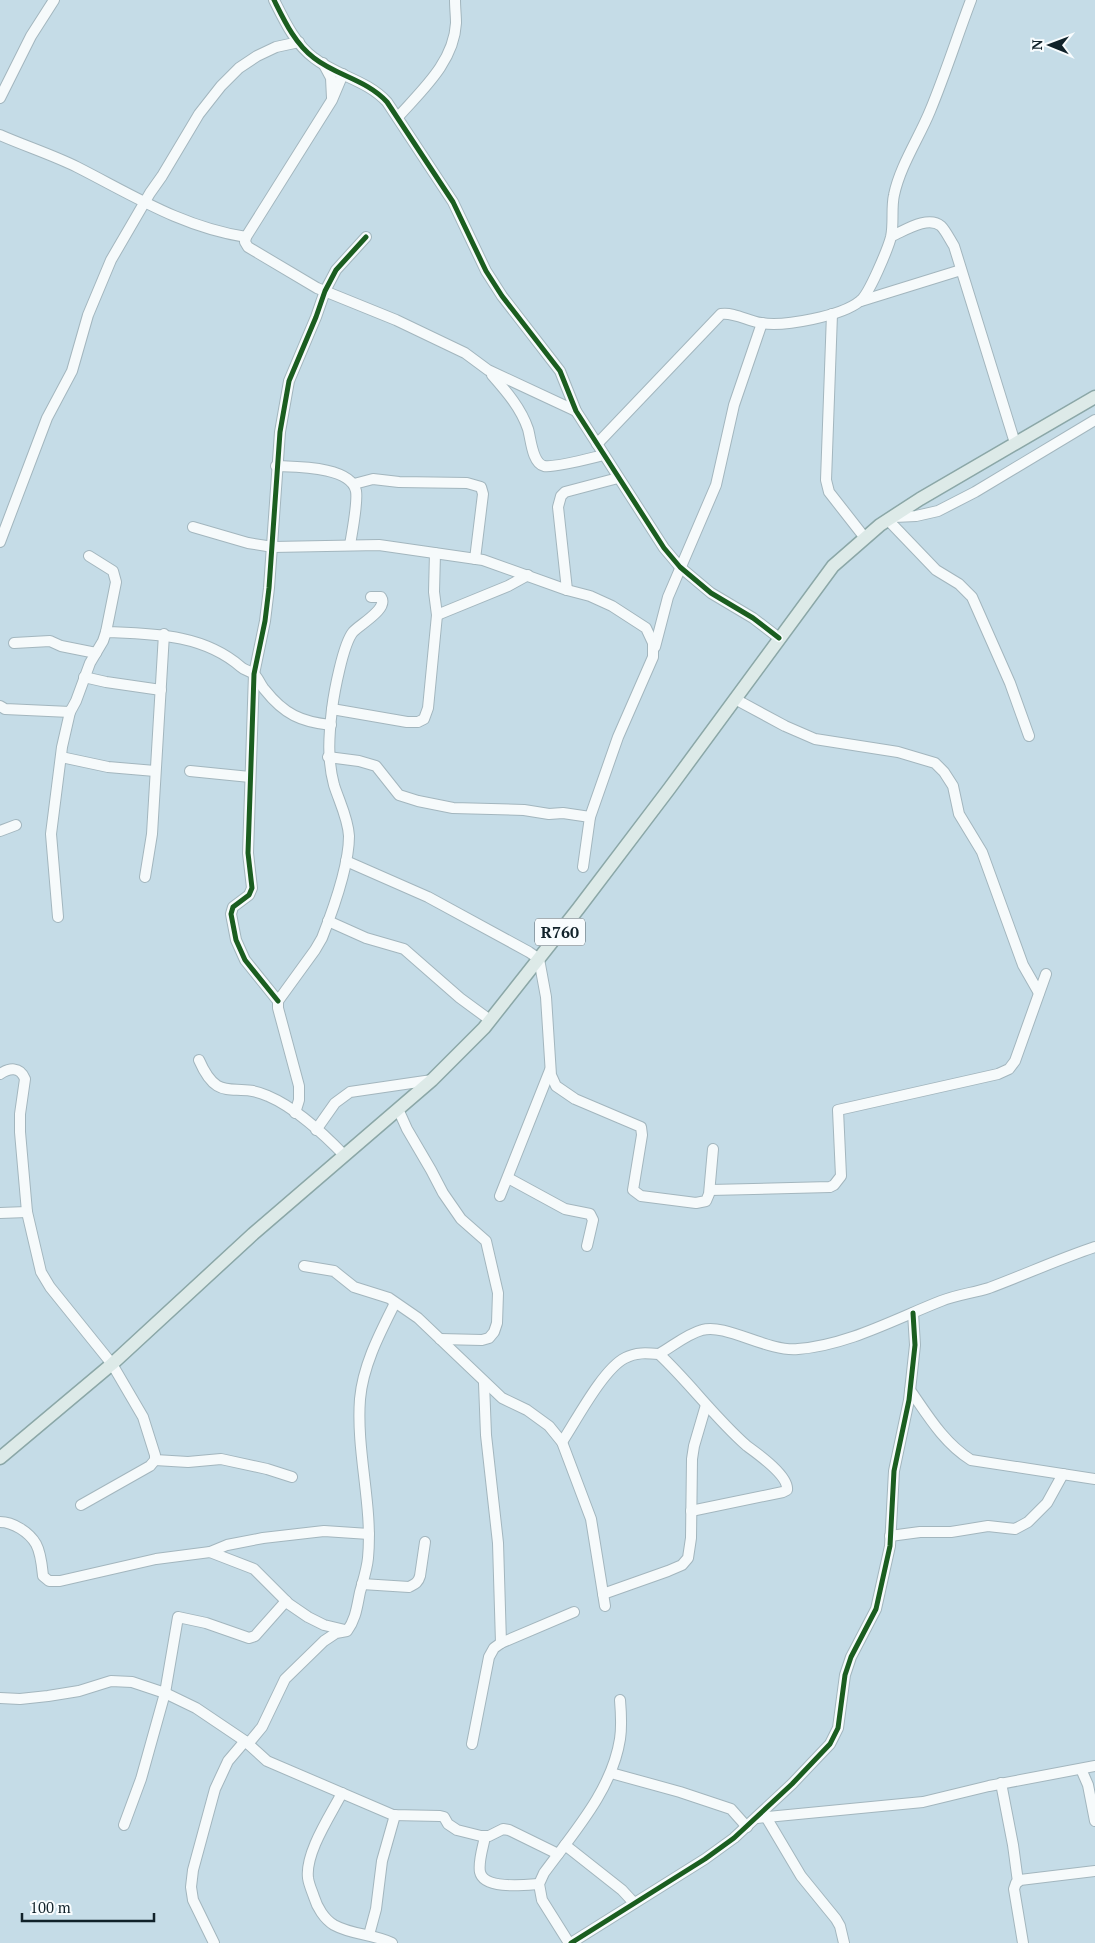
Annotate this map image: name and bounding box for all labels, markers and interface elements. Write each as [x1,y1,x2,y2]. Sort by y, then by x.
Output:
north arrow [1025,20,1075,70]
text: N [1027,39,1046,50]
road number: R760 [535,919,585,946]
scale bar [22,1890,155,1922]
text: 100 m [30,1897,71,1917]

